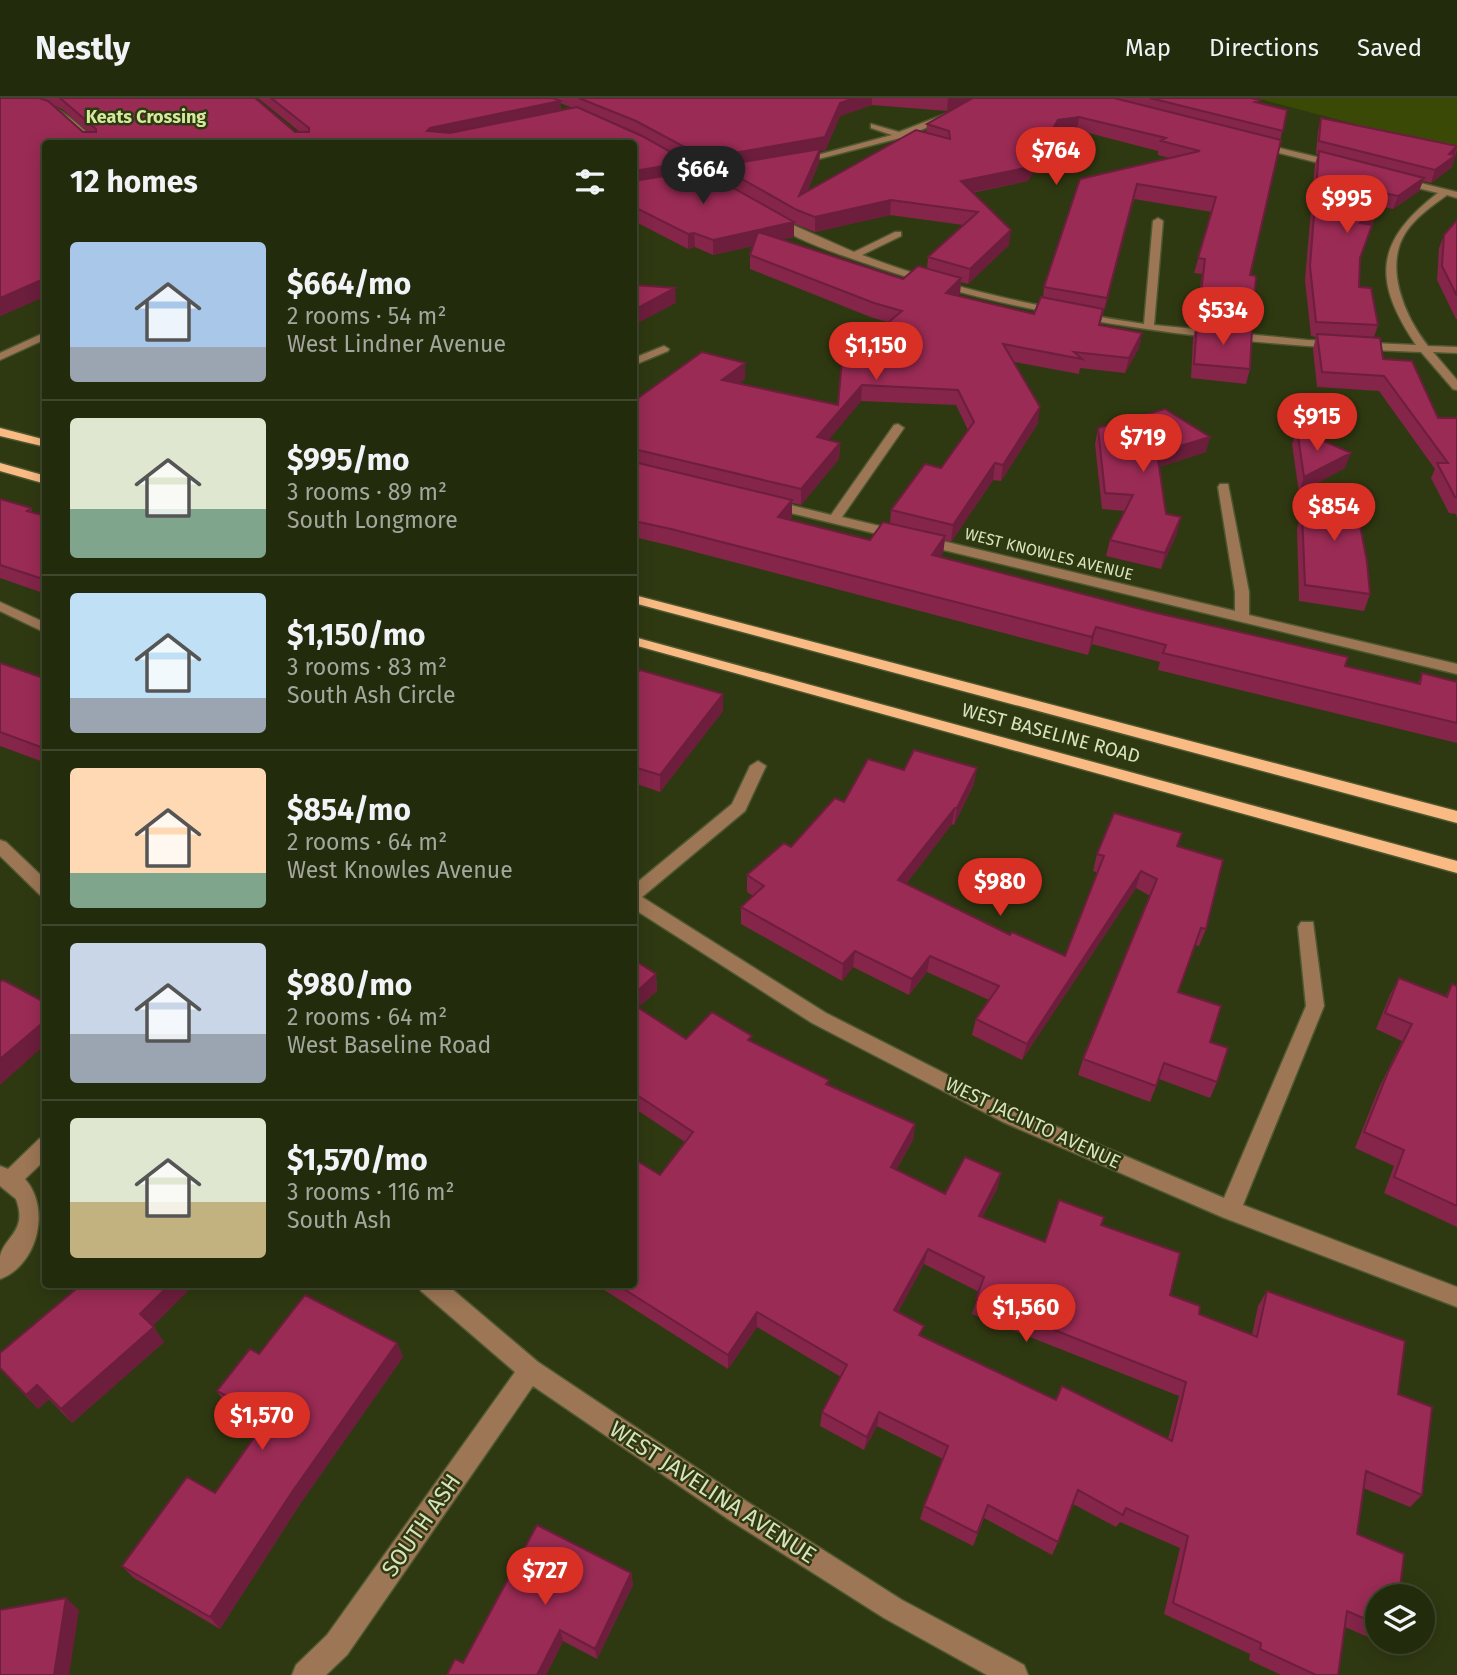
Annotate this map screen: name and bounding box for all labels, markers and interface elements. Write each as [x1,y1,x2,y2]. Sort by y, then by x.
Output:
text: Nestly [35,28,130,68]
text: Map [1125,34,1171,62]
text: Directions [1209,34,1319,62]
text: Saved [1357,34,1422,62]
district label: Keats Crossing [86,106,206,128]
pin: $764 [1015,127,1097,187]
text: $764 [1032,136,1080,164]
pin: $664 [662,146,744,206]
text: $664 [677,155,729,183]
icon: filters [571,163,609,201]
text: 12 homes [70,164,198,200]
pin: $995 [1306,176,1388,235]
text: $995 [1322,184,1372,212]
text: $664/mo [287,266,411,302]
icon: home [126,270,210,354]
pin: $534 [1182,288,1264,347]
text: $534 [1198,296,1248,324]
text: 2 rooms · 54 m² [287,302,446,330]
pin: $1,150 [819,322,933,382]
text: West Lindner Avenue [287,330,506,358]
text: $1,150 [845,331,907,359]
pin: $915 [1276,394,1358,453]
text: $915 [1293,402,1341,430]
pin: $719 [1102,414,1184,474]
text: $719 [1120,423,1166,451]
text: $995/mo [287,442,410,478]
icon: home [126,446,210,530]
text: 3 rooms · 89 m² [287,478,447,506]
pin: $854 [1293,484,1375,543]
text: $854 [1308,492,1360,520]
text: South Longmore [287,506,458,534]
street label: WEST KNOWLES AVENUE [963,524,1135,584]
text: $1,150/mo [287,617,426,653]
icon: home [126,621,210,705]
text: 3 rooms · 83 m² [287,653,447,681]
text: South Ash Circle [287,681,455,709]
street label: WEST BASELINE ROAD [959,698,1143,768]
text: $854/mo [287,792,411,828]
icon: home [126,796,210,880]
text: 2 rooms · 64 m² [287,828,447,856]
text: West Knowles Avenue [287,856,513,884]
pin: $980 [959,858,1041,918]
text: $980 [974,867,1026,895]
text: $980/mo [287,967,412,1003]
icon: home [126,971,210,1055]
text: 2 rooms · 64 m² [287,1003,447,1031]
text: West Baseline Road [287,1031,491,1059]
street label: WEST JACINTO AVENUE [942,1072,1124,1174]
text: $1,570/mo [287,1142,428,1178]
icon: home [126,1146,210,1230]
text: 3 rooms · 116 m² [287,1178,455,1206]
text: South Ash [287,1206,392,1234]
pin: $1,560 [969,1284,1083,1344]
text: $1,560 [993,1293,1059,1321]
pin: $1,570 [205,1392,319,1452]
text: $1,570 [230,1401,294,1429]
street label: WEST JAVELINA AVENUE [605,1415,821,1569]
street label: SOUTH ASH [375,1468,467,1582]
pin: $727 [504,1548,586,1607]
text: $727 [522,1556,568,1584]
map controls [1365,1584,1435,1654]
button: layers [1365,1584,1435,1654]

